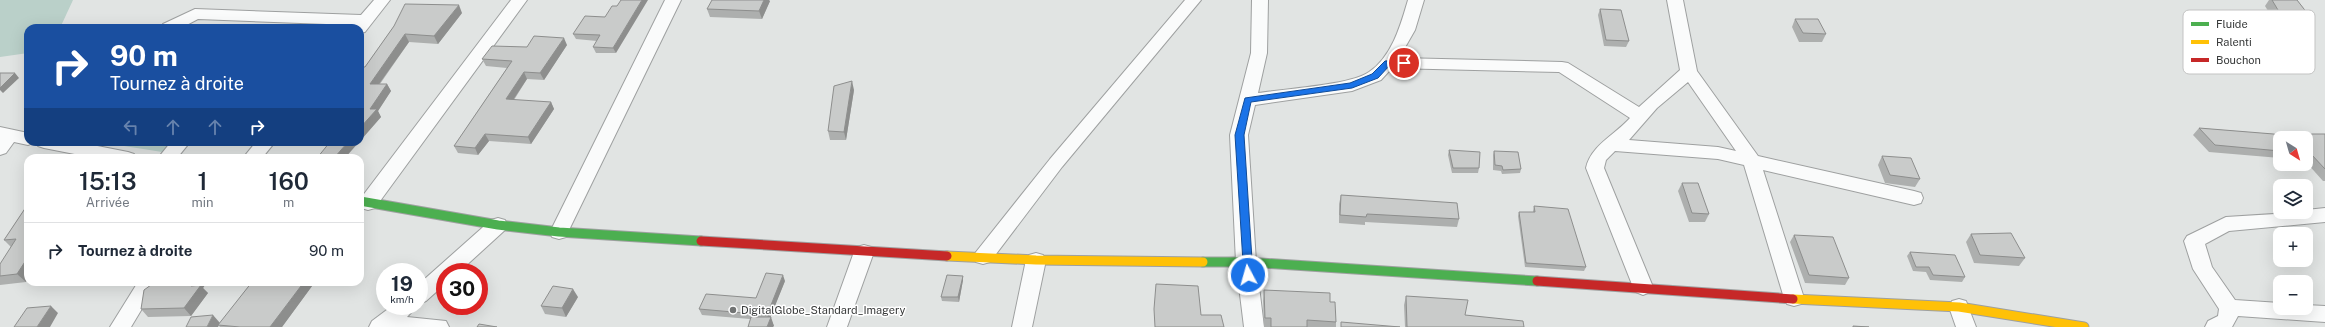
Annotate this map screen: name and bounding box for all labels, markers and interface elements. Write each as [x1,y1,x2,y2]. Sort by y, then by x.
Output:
legend [2183,10,2315,74]
text: Fluide [2216,18,2248,30]
text: Ralenti [2216,36,2252,48]
text: 90 m [110,39,178,72]
icon: right [44,40,96,92]
pin [1387,46,1421,80]
icon: arrive [1393,52,1415,74]
text: Bouchon [2216,54,2261,66]
text: Tournez à droite [110,73,244,94]
icon: left [120,116,142,138]
icon: ahead [162,116,184,138]
icon: ahead [204,116,226,138]
icon: right [246,116,268,138]
north arrow [2273,131,2313,171]
map controls [2273,131,2313,315]
text: 15:13 [79,167,136,195]
text: 1 [197,167,207,195]
text: 160 [268,167,309,195]
button: layers [2273,179,2313,219]
text: Arrivée [86,195,130,210]
text: min [191,195,214,210]
text: m [283,195,294,210]
button: + [2273,227,2313,267]
icon: right [44,240,66,262]
text: Tournez à droite [78,242,192,259]
text: 90 m [309,242,344,259]
position arrow [1227,254,1269,296]
speed limit sign: 30 [436,263,488,315]
text: 19 [391,272,413,296]
button: − [2273,275,2313,315]
text: km/h [390,293,414,305]
place label: DigitalGlobe_Standard_Imagery [741,304,905,316]
marker: DigitalGlobe_Standard_Imagery [728,305,738,315]

